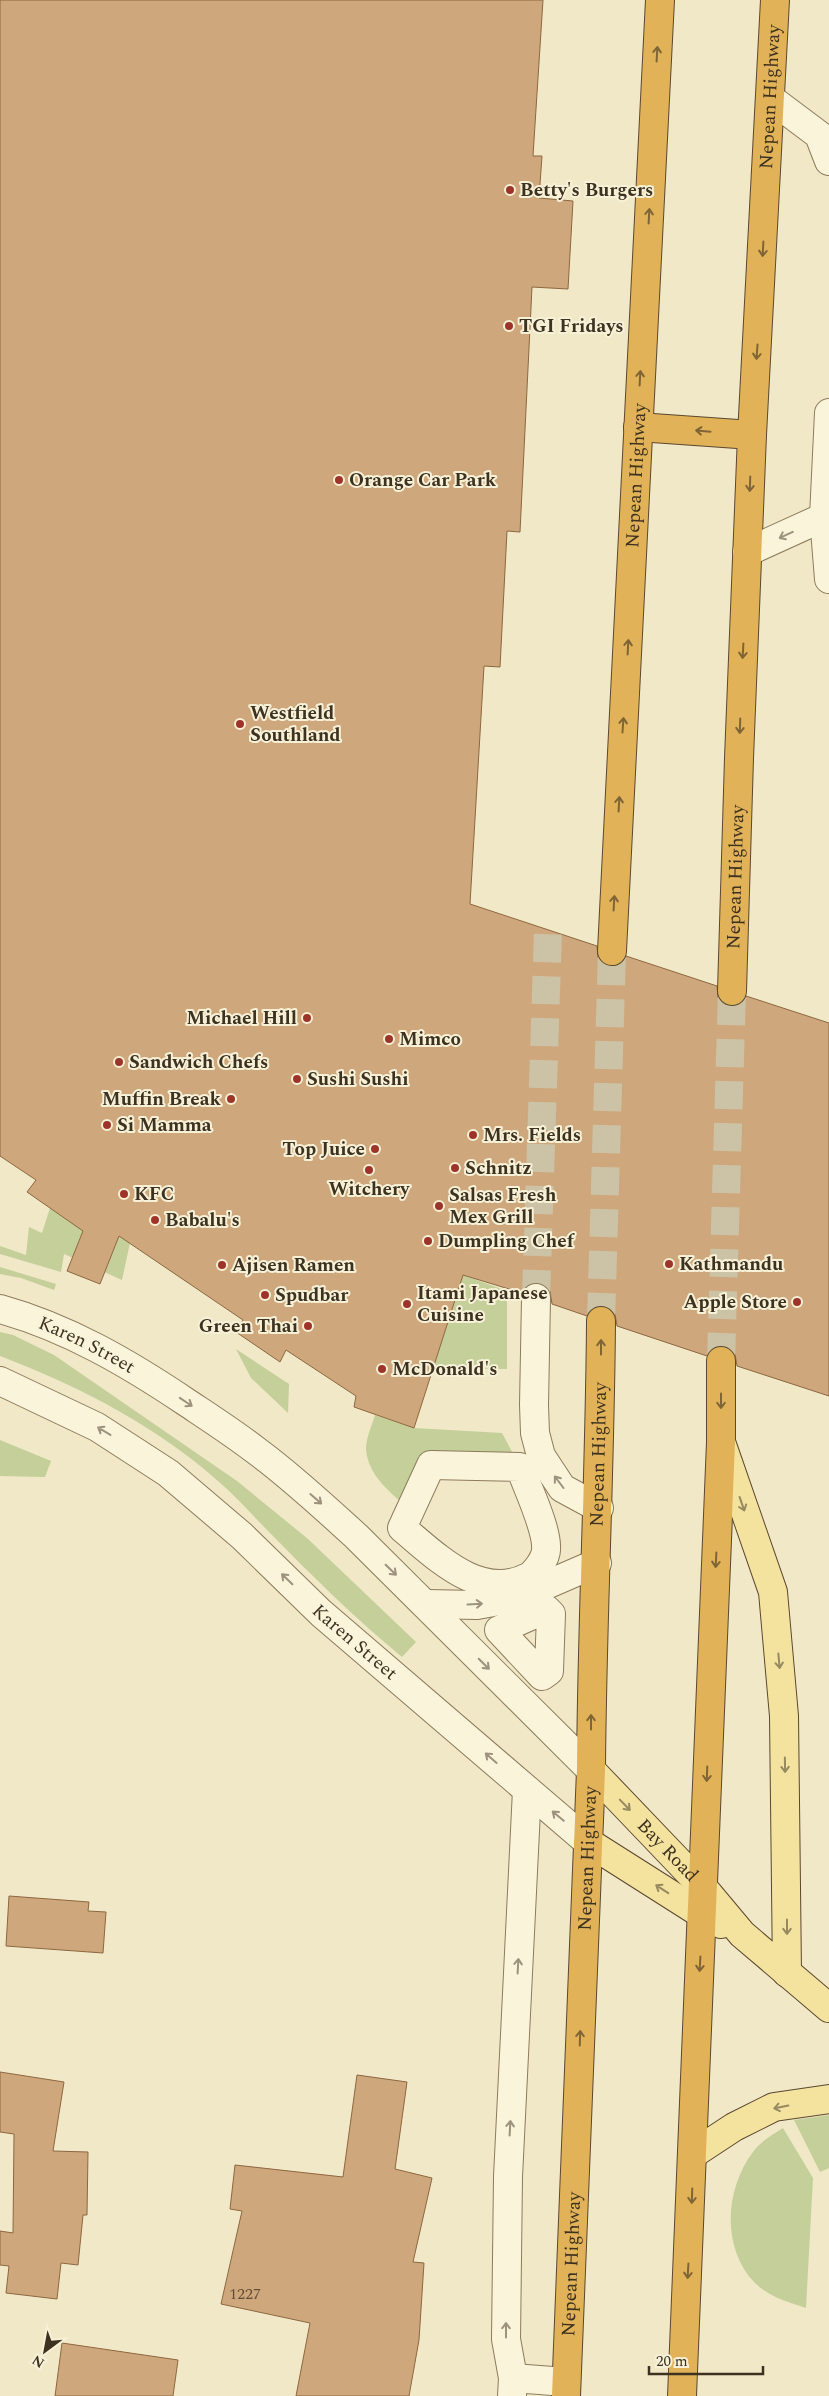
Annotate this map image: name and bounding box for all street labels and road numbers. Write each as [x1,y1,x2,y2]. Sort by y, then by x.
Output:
street label: Nepean Highway [752,23,788,170]
street label: Nepean Highway [618,402,654,549]
street label: Nepean Highway [719,803,752,950]
street label: Karen Street [34,1309,141,1381]
street label: Nepean Highway [582,1381,615,1527]
street label: Karen Street [305,1597,404,1687]
street label: Nepean Highway [570,1785,605,1931]
street label: Bay Road [630,1812,705,1889]
street label: Nepean Highway [554,2190,589,2337]

